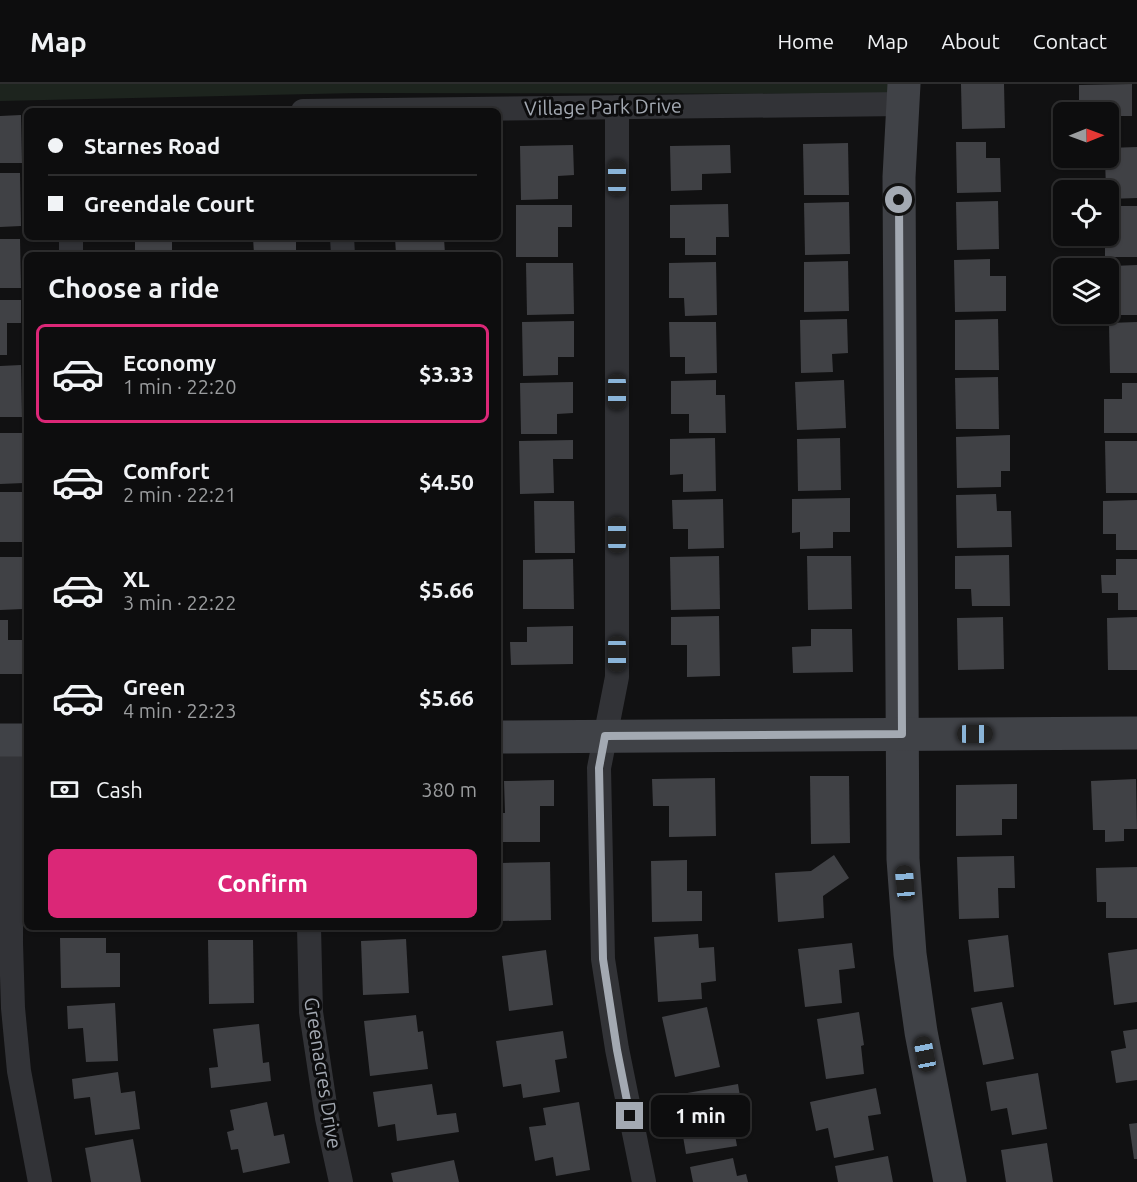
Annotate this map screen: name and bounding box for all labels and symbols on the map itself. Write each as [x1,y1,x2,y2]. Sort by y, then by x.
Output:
street label: Village Park Drive [524,94,682,119]
north arrow [1053,102,1119,168]
car [608,160,626,196]
route start [885,186,912,213]
car [608,374,626,410]
car [608,517,626,553]
car [608,636,626,672]
car [957,725,993,743]
car [894,864,916,902]
street label: Greenacres Drive [300,996,347,1150]
car [913,1035,937,1073]
callout: 1 min [651,1095,750,1137]
route end [616,1102,643,1129]

